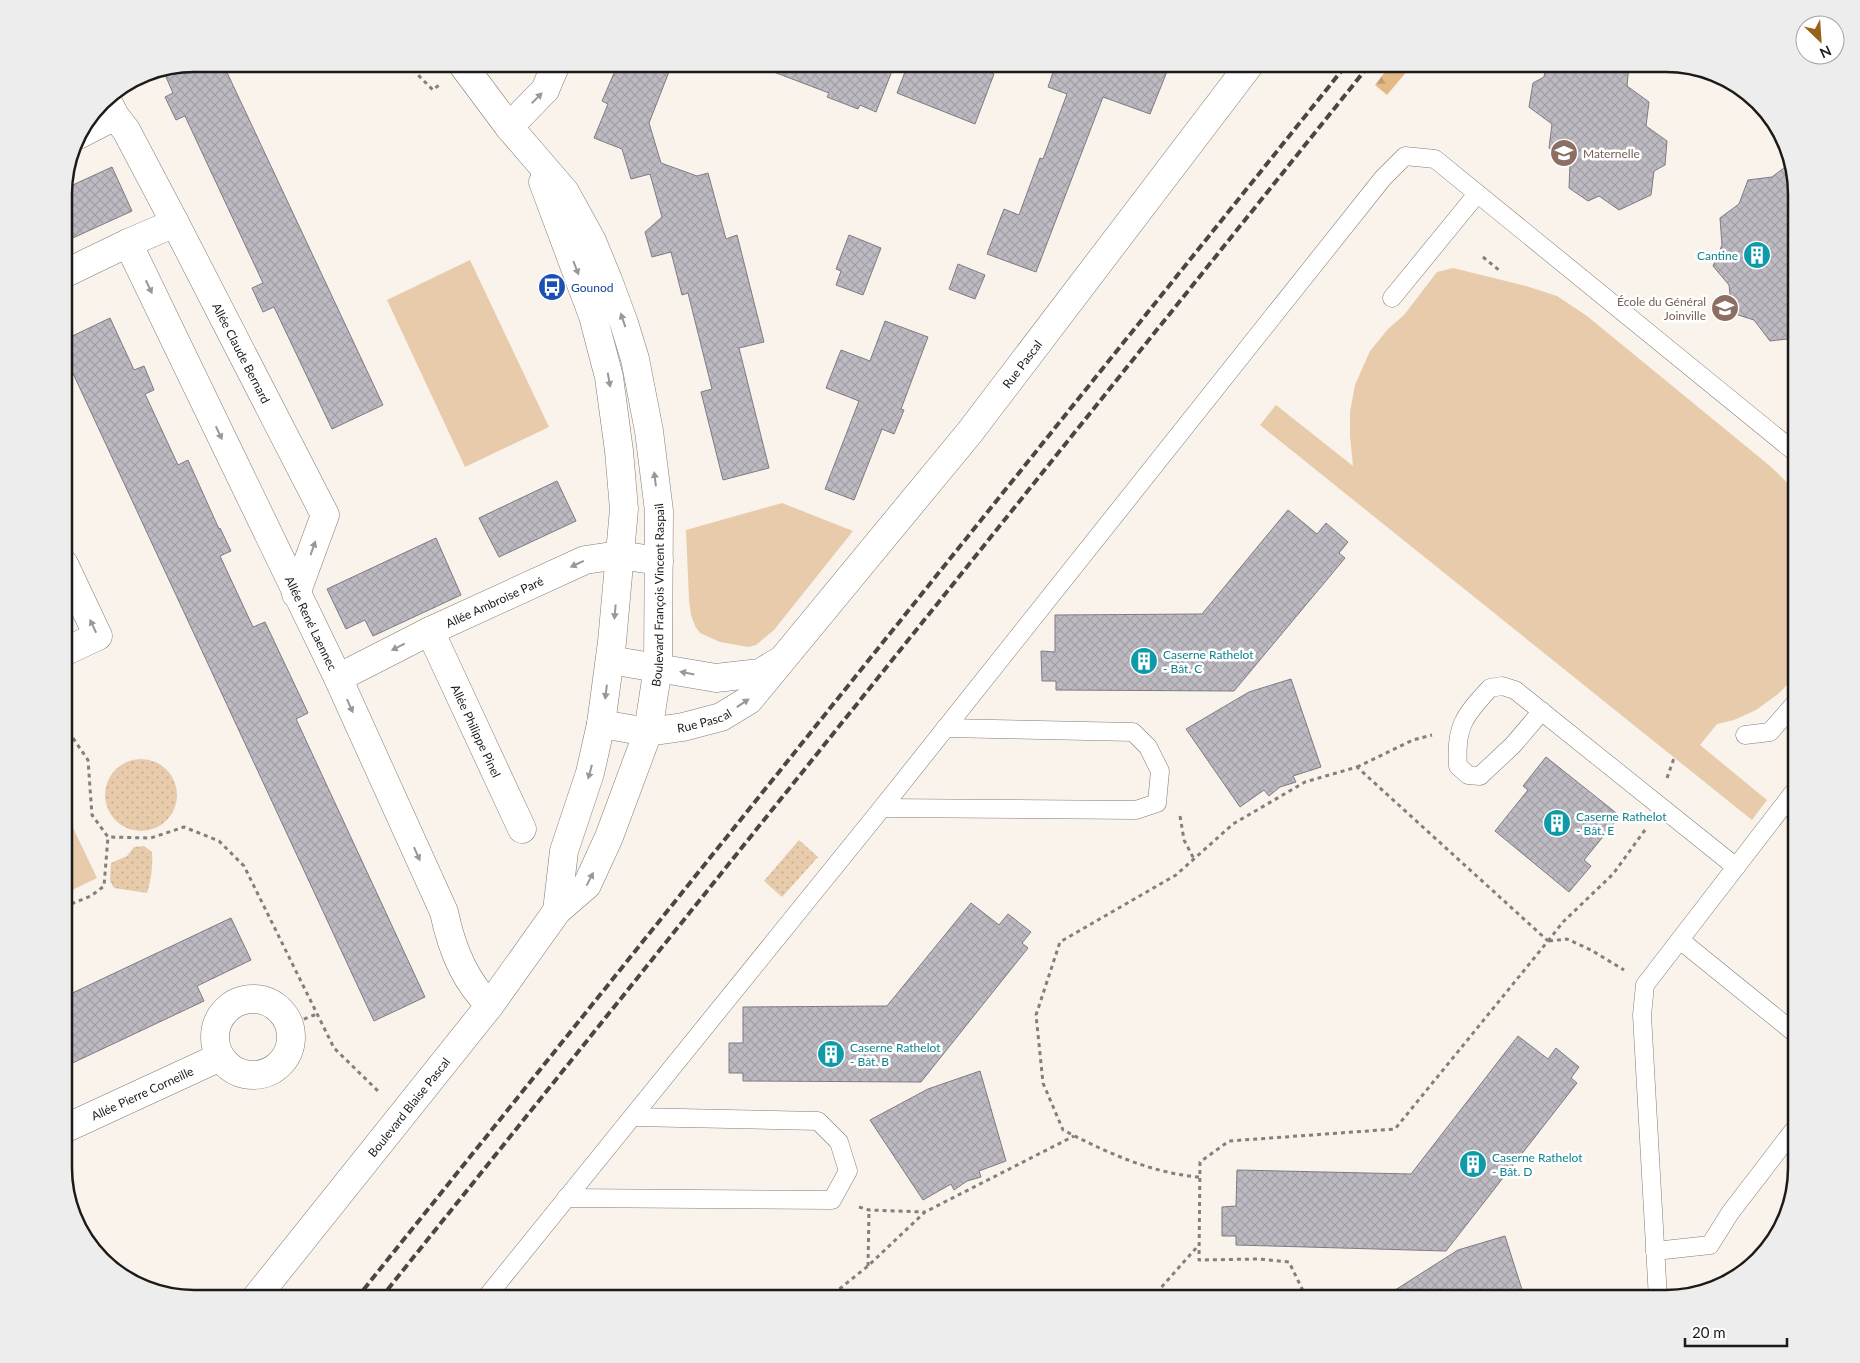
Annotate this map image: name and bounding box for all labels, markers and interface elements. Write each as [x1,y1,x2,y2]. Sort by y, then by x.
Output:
north arrow [1795,15,1845,65]
text: N [1817,42,1834,62]
one-way arrow [531,92,543,104]
school or university icon: Maternelle [1549,138,1579,168]
place label: Maternelle [1583,146,1640,161]
building icon: Cantine [1742,240,1772,270]
place label: Cantine [1697,248,1738,263]
one-way arrow [572,261,580,276]
bus stop icon: Gounod [537,272,567,302]
one-way arrow [146,280,154,294]
place label: Gounod [571,280,613,295]
school or university icon: École du Général Joinville [1710,293,1740,323]
place label: École du Général Joinville [1617,294,1706,323]
street label: Allée Claude Bernard [210,300,274,406]
one-way arrow [619,312,627,327]
street label: Rue Pascal [999,337,1045,391]
one-way arrow [606,373,614,389]
one-way arrow [216,426,224,440]
one-way arrow [651,470,659,486]
street label: Boulevard François Vincent Raspail [648,503,667,688]
one-way arrow [310,541,317,556]
one-way arrow [570,560,584,568]
street label: Allée René Laennec [282,573,341,673]
street label: Allée Ambroise Paré [443,573,545,630]
one-way arrow [610,604,618,620]
one-way arrow [89,619,97,633]
one-way arrow [391,644,405,652]
building icon: Caserne Rathelot - Bât. C [1129,646,1159,676]
place label: Caserne Rathelot - Bât. C [1163,647,1254,676]
one-way arrow [680,669,695,677]
street label: Allée Philippe Pinel [448,682,504,780]
one-way arrow [601,685,609,701]
one-way arrow [737,698,750,707]
one-way arrow [347,699,355,713]
street label: Rue Pascal [676,705,734,735]
one-way arrow [586,764,594,779]
building icon: Caserne Rathelot - Bât. E [1542,808,1572,838]
place label: Caserne Rathelot - Bât. E [1576,809,1667,838]
one-way arrow [414,847,422,861]
one-way arrow [586,871,594,886]
building icon: Caserne Rathelot - Bât. B [816,1039,846,1069]
place label: Caserne Rathelot - Bât. B [850,1040,941,1069]
street label: Boulevard Blaise Pascal [364,1054,453,1160]
street label: Allée Pierre Corneille [89,1063,196,1123]
building icon: Caserne Rathelot - Bât. D [1458,1149,1488,1179]
place label: Caserne Rathelot - Bât. D [1492,1150,1583,1179]
scale bar [1685,1316,1788,1348]
text: 20 m [1692,1323,1726,1341]

